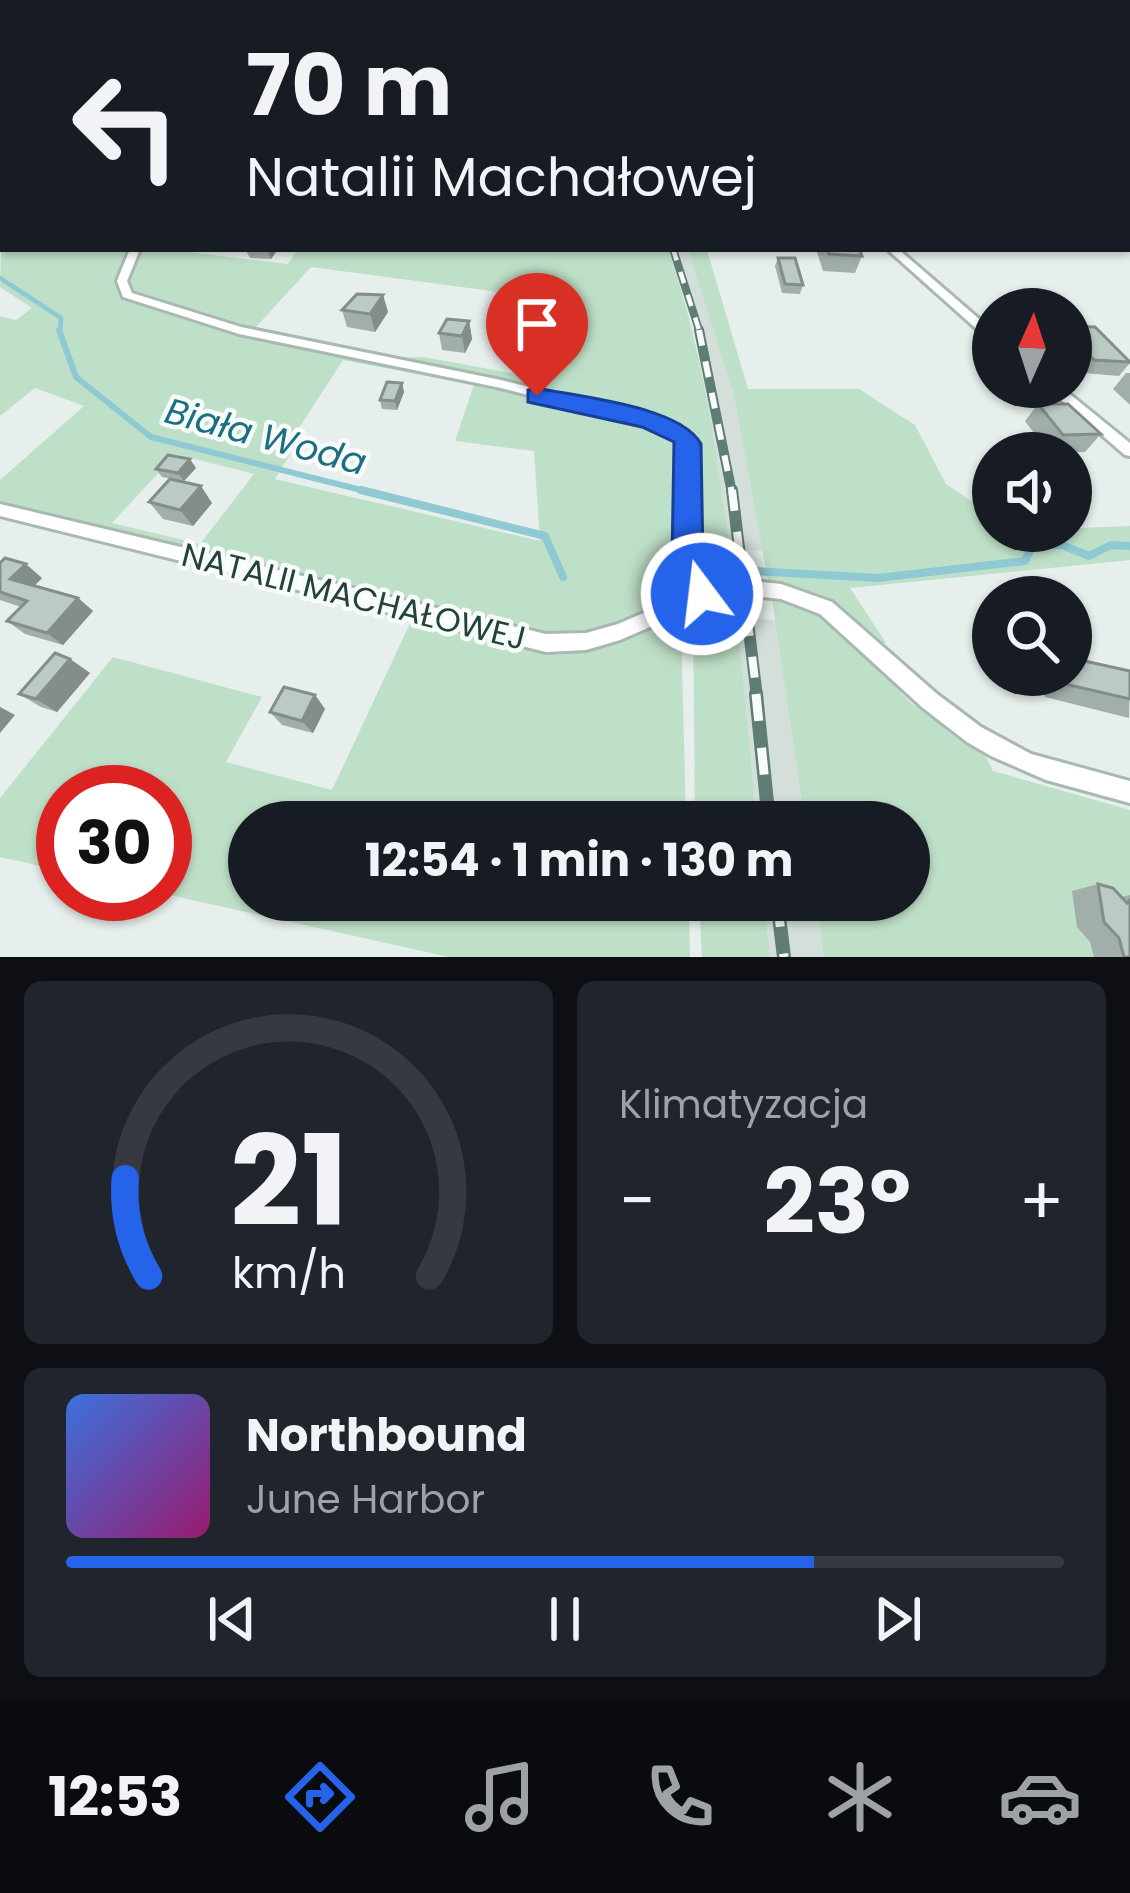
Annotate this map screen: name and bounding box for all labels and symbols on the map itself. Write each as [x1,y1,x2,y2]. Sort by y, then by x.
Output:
pin [486,273,588,396]
north arrow [972,288,1092,408]
water label: Biała Woda [160,385,372,488]
street label: NATALII MACHAŁOWEJ [177,531,531,662]
position arrow [639,531,765,657]
speed limit sign: 30 [36,765,192,921]

